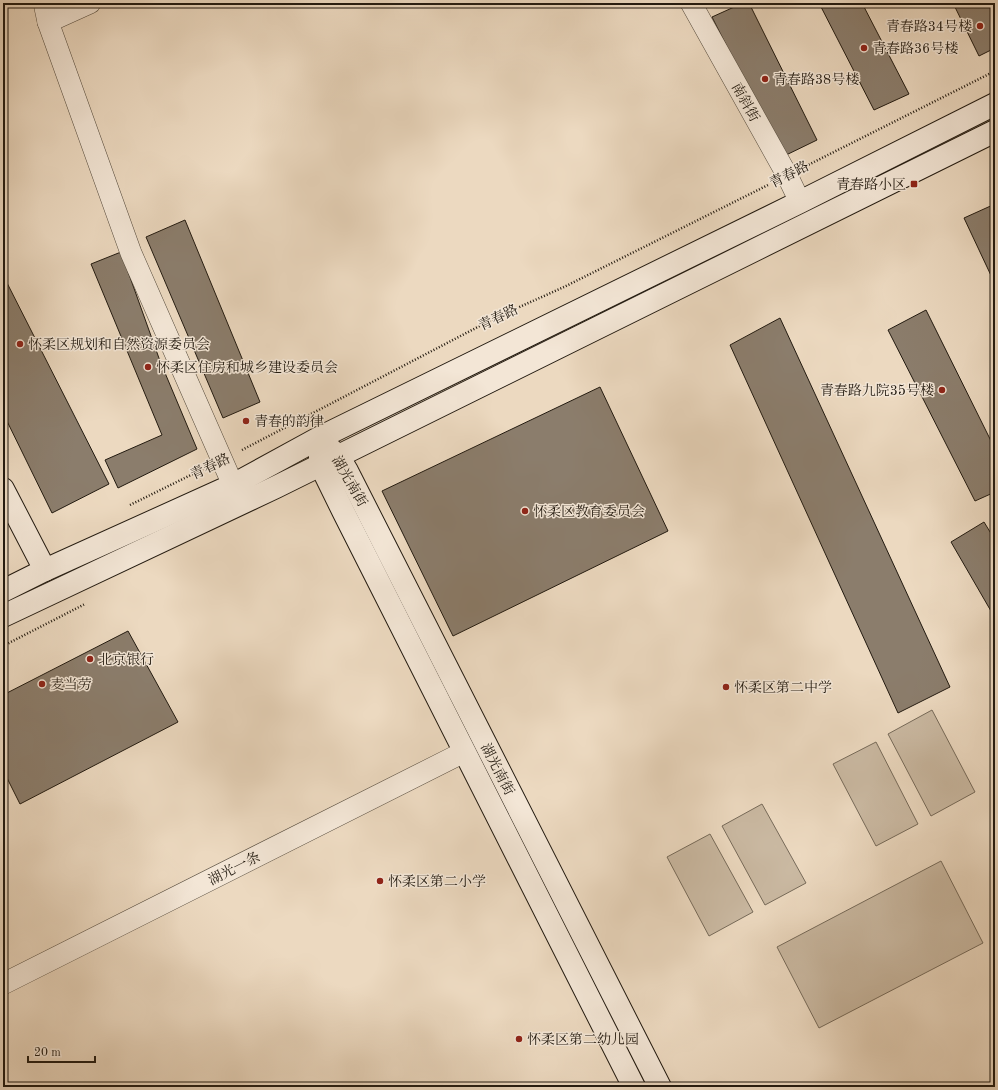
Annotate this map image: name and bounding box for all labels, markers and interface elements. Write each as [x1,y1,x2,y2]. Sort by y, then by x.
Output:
place label: 青春路34号楼 [886,19,972,34]
marker: 青春路34号楼 [975,21,985,31]
place label: 青春路36号楼 [872,41,958,56]
marker: 青春路36号楼 [859,43,869,53]
place label: 青春路38号楼 [773,72,859,87]
marker: 青春路38号楼 [760,74,770,84]
street label: 南斜街 [729,80,762,124]
street label: 青春路 [767,158,811,191]
place label: 青春路小区 [836,177,906,192]
marker: 青春路小区 [909,179,919,189]
street label: 青春路 [476,302,520,333]
place label: 怀柔区规划和自然资源委员会 [28,337,210,352]
marker: 怀柔区规划和自然资源委员会 [15,339,25,349]
place label: 怀柔区住房和城乡建设委员会 [156,360,338,375]
marker: 怀柔区住房和城乡建设委员会 [143,362,153,372]
place label: 青春路九院35号楼 [820,383,934,398]
marker: 青春路九院35号楼 [937,385,947,395]
place label: 青春的韵律 [254,414,324,429]
marker: 青春的韵律 [241,416,251,426]
street label: 青春路 [188,451,232,482]
street label: 湖光南街 [329,453,370,509]
place label: 怀柔区教育委员会 [533,504,645,519]
marker: 怀柔区教育委员会 [520,506,530,516]
place label: 北京银行 [98,652,154,667]
marker: 北京银行 [85,654,95,664]
place label: 麦当劳 [50,677,92,692]
marker: 麦当劳 [37,679,47,689]
place label: 怀柔区第二中学 [734,680,832,695]
marker: 怀柔区第二中学 [721,682,731,692]
street label: 湖光南街 [478,741,517,798]
street label: 湖光一条 [206,849,263,888]
place label: 怀柔区第二小学 [388,874,486,889]
marker: 怀柔区第二小学 [375,876,385,886]
place label: 怀柔区第二幼儿园 [527,1032,639,1047]
marker: 怀柔区第二幼儿园 [514,1034,524,1044]
scale bar [28,1038,95,1064]
text: 20 m [34,1047,61,1059]

